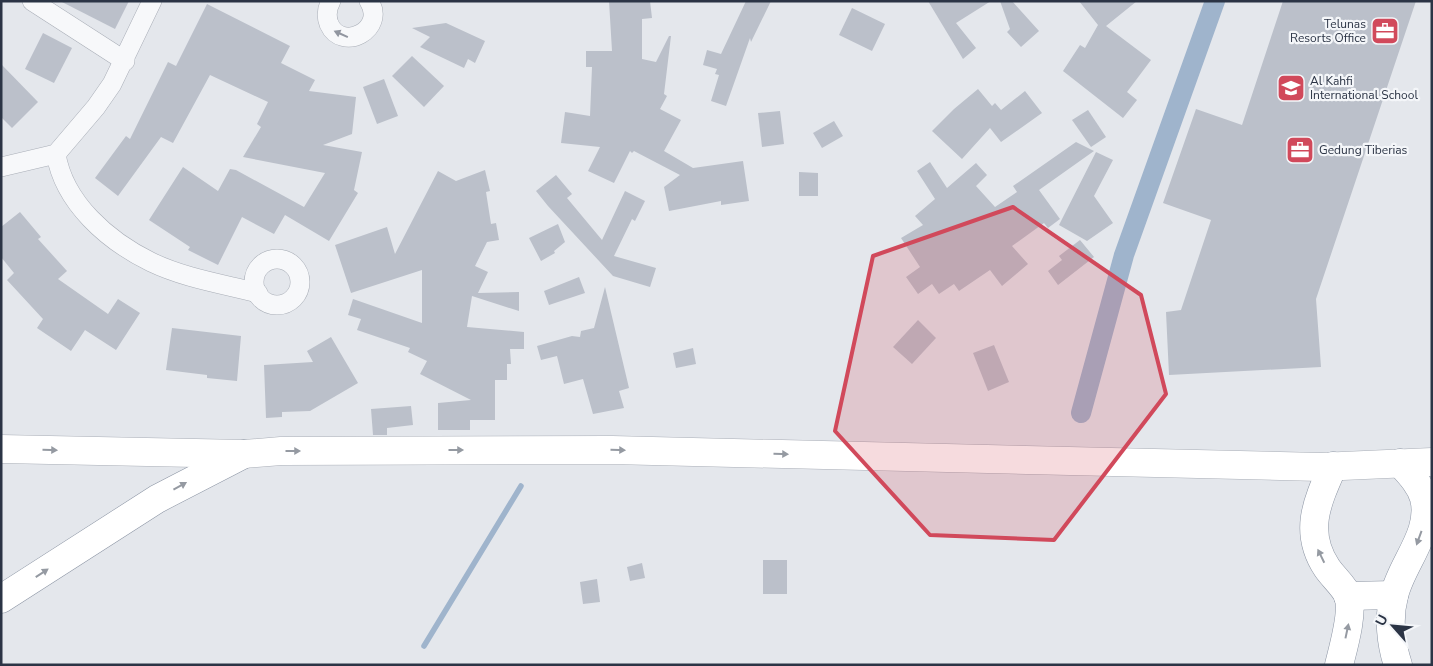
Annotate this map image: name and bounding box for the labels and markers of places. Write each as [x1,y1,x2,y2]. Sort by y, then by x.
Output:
place label: Telunas Resorts Office [1290,16,1366,46]
office icon: Telunas Resorts Office [1370,16,1400,46]
school or university icon: Al Kahfi International School [1276,73,1306,103]
place label: Al Kahfi International School [1310,73,1418,103]
office icon: Gedung Tiberias [1285,135,1315,165]
place label: Gedung Tiberias [1319,142,1408,158]

